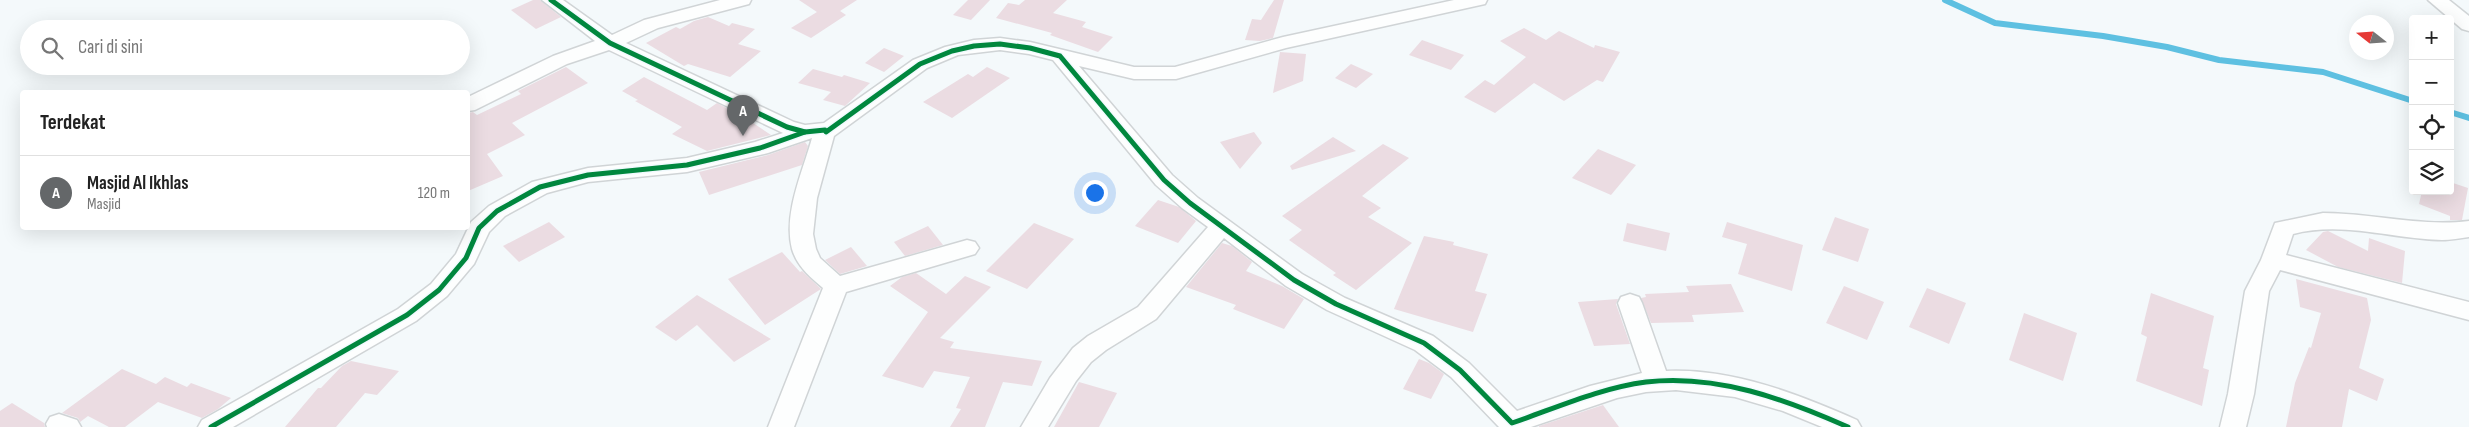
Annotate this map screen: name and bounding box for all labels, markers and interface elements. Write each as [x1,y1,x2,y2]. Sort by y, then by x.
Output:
north arrow [2349,15,2394,60]
map controls [2409,15,2454,195]
button: + [2409,15,2454,60]
search box [20,20,470,75]
icon: search [38,34,66,62]
text: Cari di sini [78,36,143,59]
button: − [2409,60,2454,105]
pin: A [727,95,759,136]
button: locate [2409,105,2454,150]
text: Terdekat [40,110,106,135]
button: layers [2409,150,2454,195]
text: Masjid Al Ikhlas [87,172,189,195]
your location [1082,180,1108,206]
text: A [52,184,60,203]
text: 120 m [418,184,450,203]
text: Masjid [87,195,121,214]

